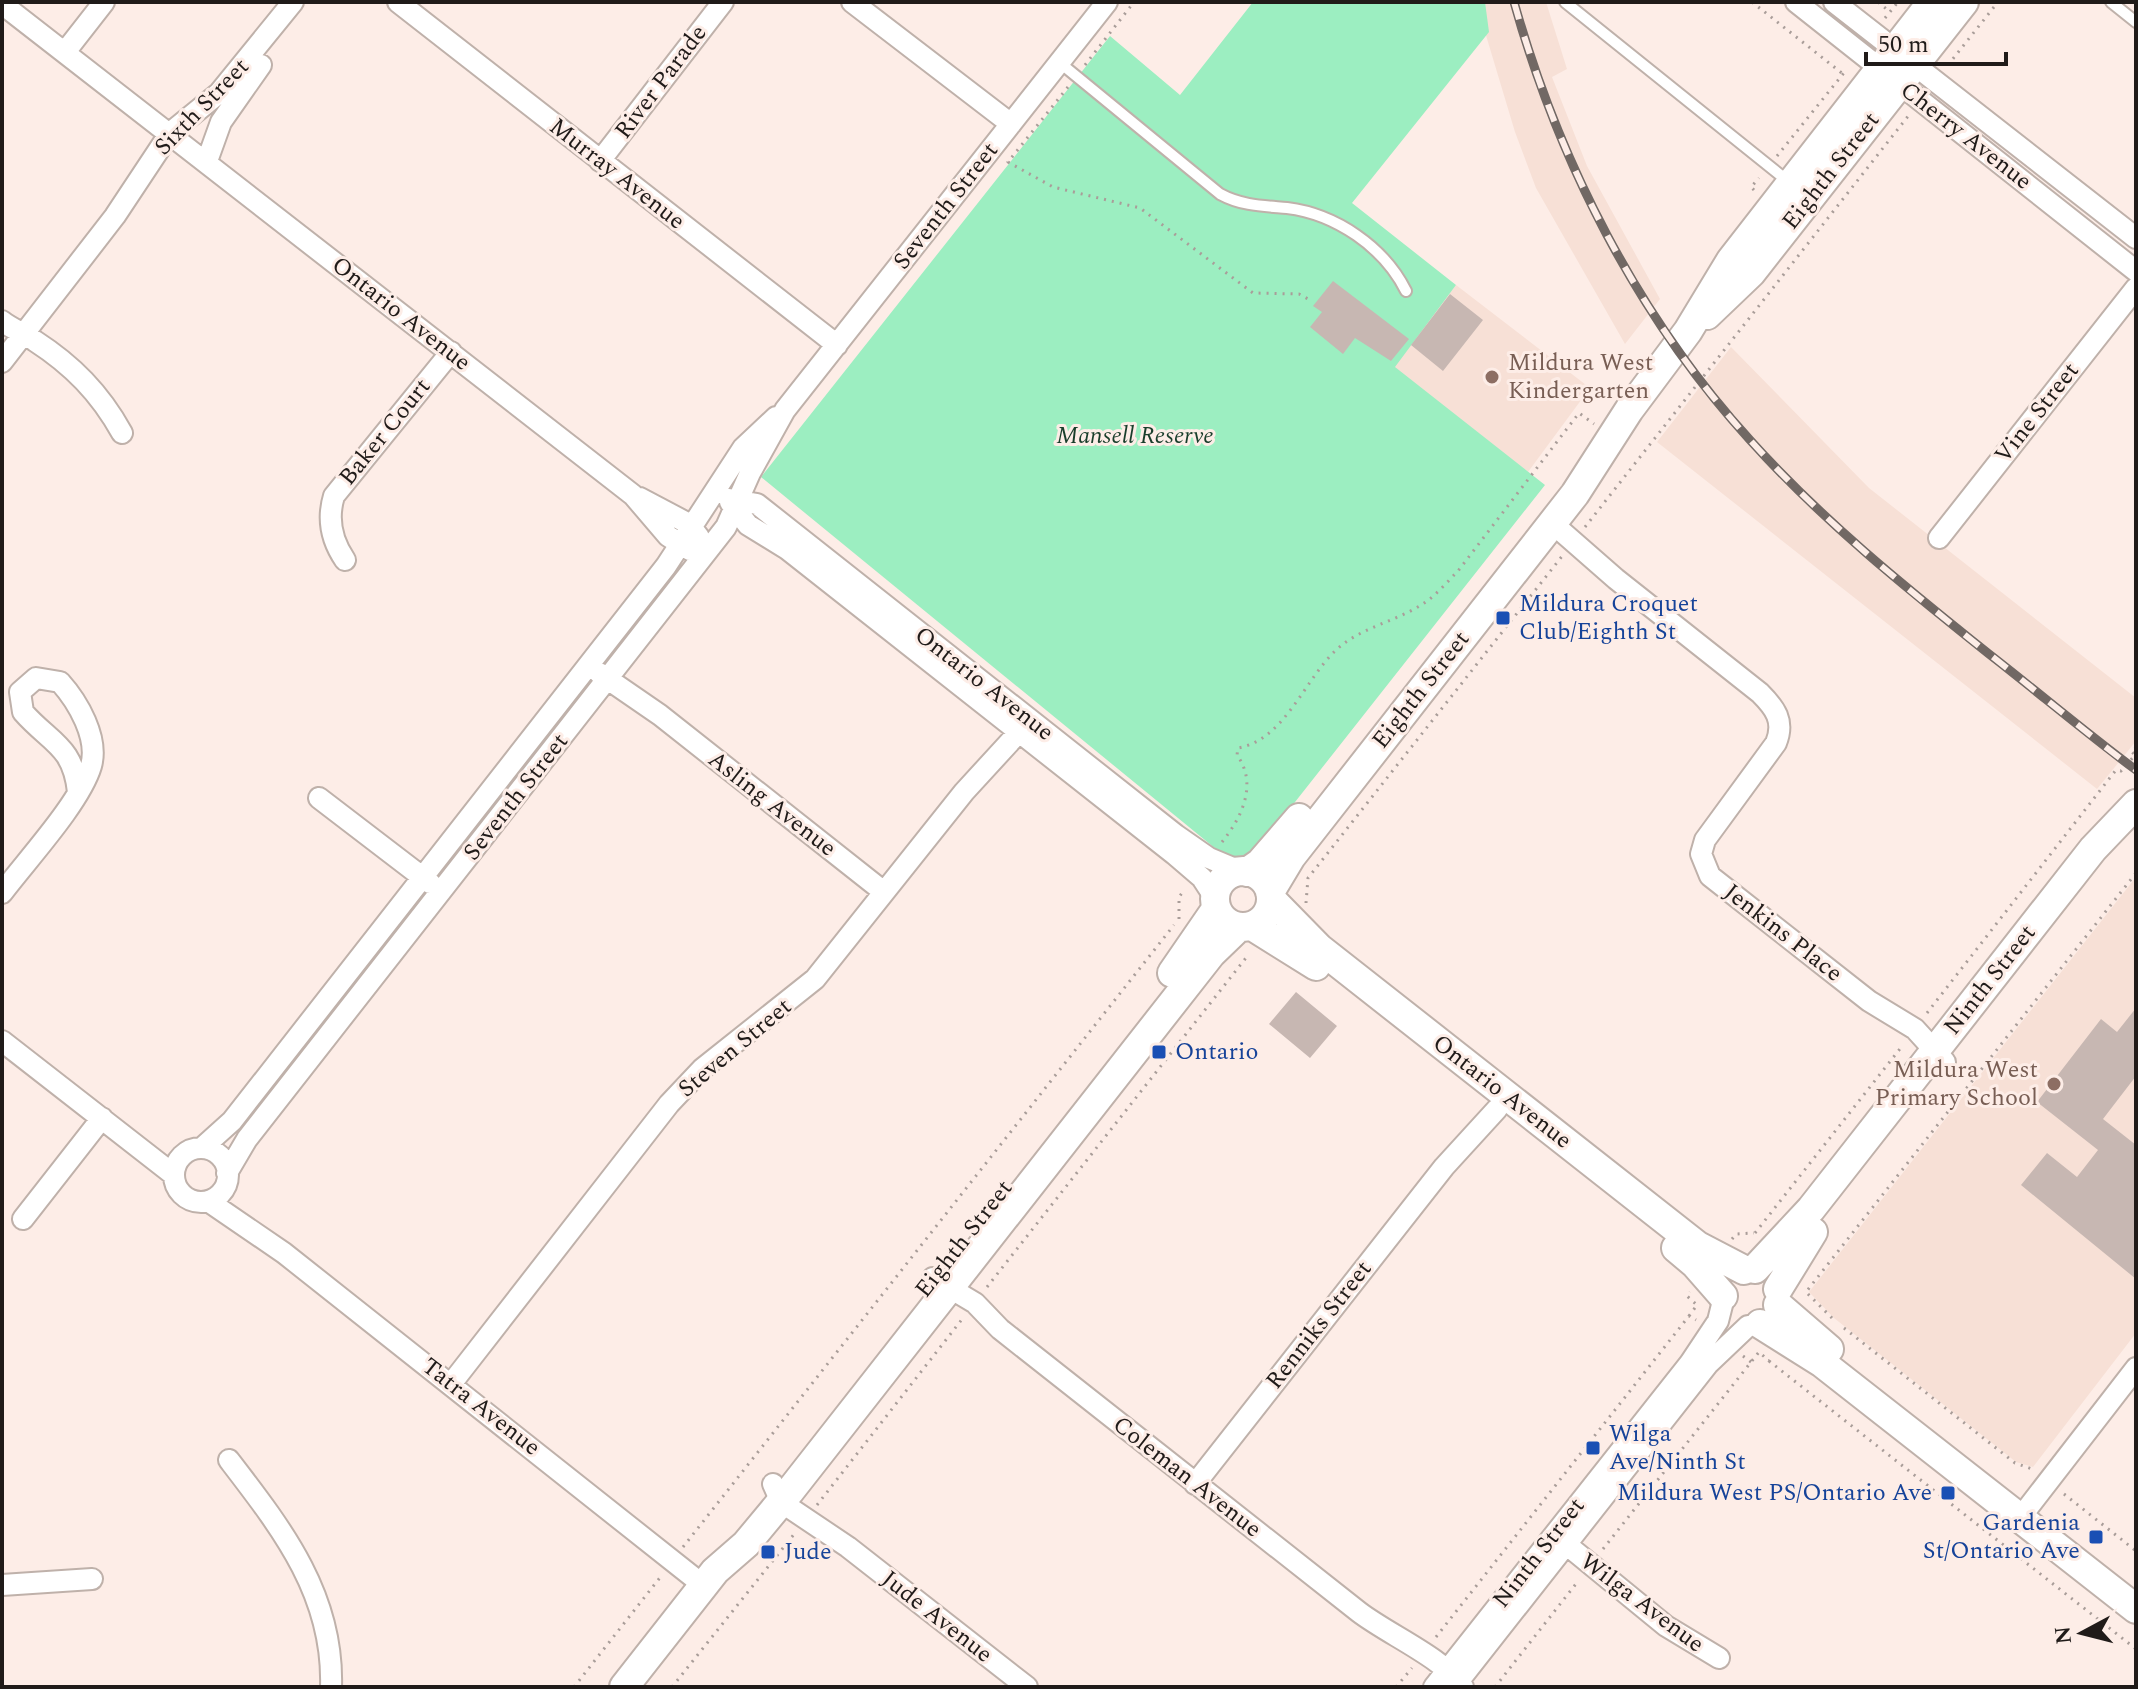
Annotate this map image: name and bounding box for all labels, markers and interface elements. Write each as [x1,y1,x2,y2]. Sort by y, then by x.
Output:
scale bar [1866,16,2006,66]
street label: River Parade [606,17,716,147]
text: 50 m [1878,27,1929,63]
street label: Sixth Street [146,50,258,164]
street label: Cherry Avenue [1892,73,2040,199]
street label: Eighth Street [1773,104,1889,238]
street label: Murray Avenue [541,109,693,239]
street label: Seventh Street [885,134,1007,278]
street label: Ontario Avenue [323,248,479,380]
place label: Mildura West Kindergarten [1508,345,1653,409]
street label: Vine Street [1986,355,2088,471]
marker: Mildura West Kindergarten [1483,368,1501,386]
street label: Baker Court [330,370,440,494]
park label: Mansell Reserve [1056,418,1214,454]
place label: Mildura Croquet Club/Eighth St [1519,586,1698,650]
marker: Mildura Croquet Club/Eighth St [1494,609,1512,627]
street label: Ontario Avenue [906,618,1062,750]
street label: Eighth Street [1363,623,1479,757]
street label: Seventh Street [455,725,577,869]
street label: Asling Avenue [700,742,844,866]
street label: Jenkins Place [1716,875,1850,991]
street label: Ninth Street [1935,917,2045,1043]
street label: Steven Street [670,989,800,1107]
street label: Ontario Avenue [1424,1026,1580,1158]
place label: Ontario [1175,1034,1259,1070]
marker: Ontario [1150,1043,1168,1061]
place label: Mildura West Primary School [1875,1052,2038,1116]
marker: Mildura West Primary School [2045,1075,2063,1093]
street label: Eighth Street [906,1172,1022,1306]
street label: Renniks Street [1257,1253,1381,1397]
street label: Tatra Avenue [414,1349,548,1465]
street label: Coleman Avenue [1105,1407,1269,1547]
place label: Wilga Ave/Ninth St [1609,1416,1746,1480]
marker: Wilga Ave/Ninth St [1584,1439,1602,1457]
place label: Mildura West PS/Ontario Ave [1617,1475,1932,1511]
marker: Mildura West PS/Ontario Ave [1939,1484,1957,1502]
street label: Ninth Street [1484,1490,1594,1616]
place label: Gardenia St/Ontario Ave [1923,1505,2080,1569]
marker: Gardenia St/Ontario Ave [2087,1528,2105,1546]
place label: Jude [784,1534,832,1570]
marker: Jude [759,1543,777,1561]
street label: Wilga Avenue [1572,1544,1712,1662]
street label: Jude Avenue [874,1562,1000,1672]
north arrow [2042,1593,2122,1673]
text: N [2046,1624,2081,1646]

